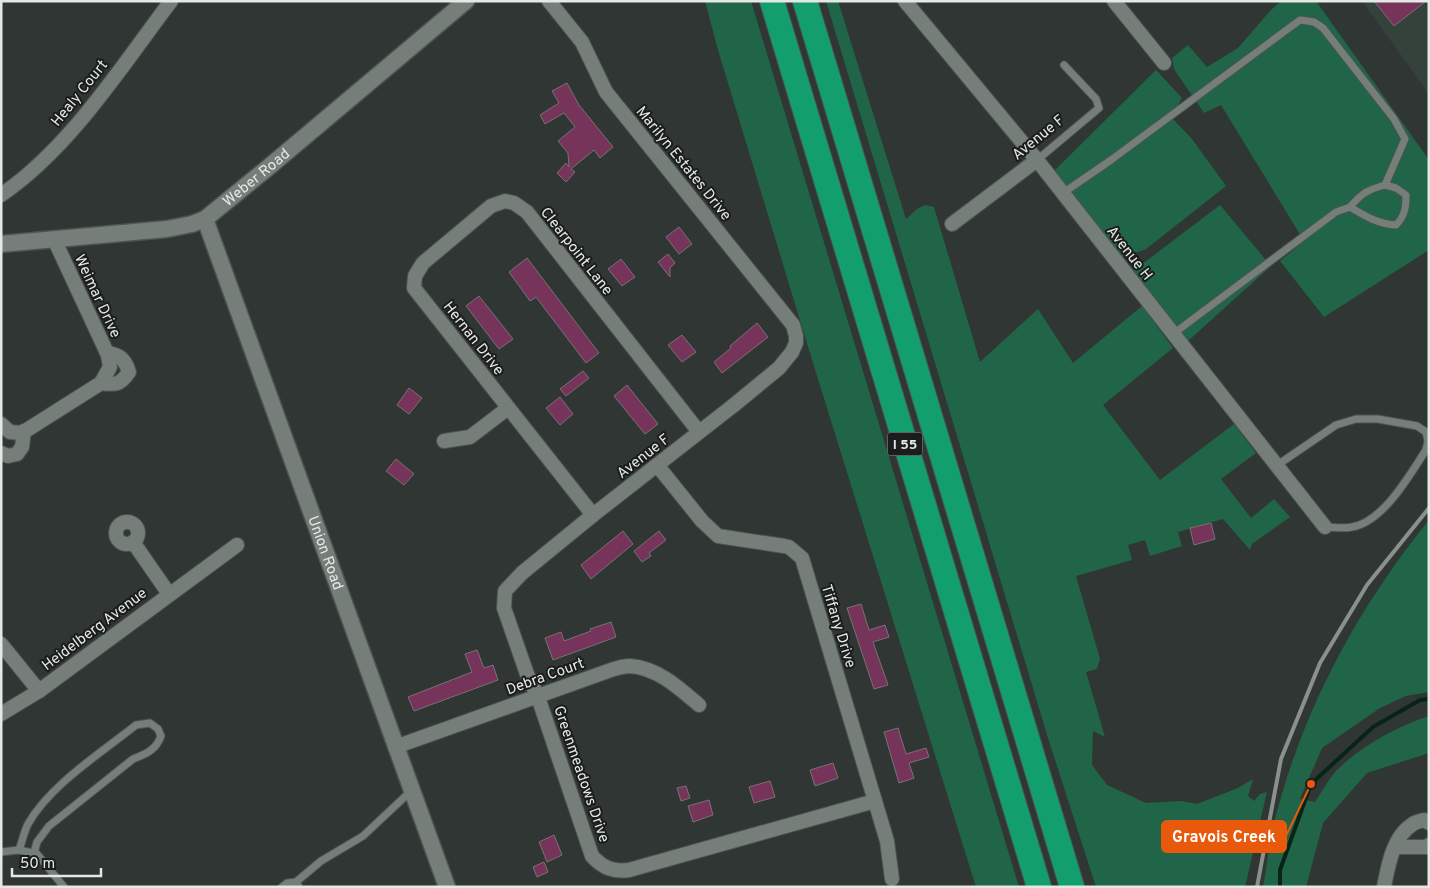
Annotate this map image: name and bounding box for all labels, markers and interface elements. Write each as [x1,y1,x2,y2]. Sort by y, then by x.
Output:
street label: Healy Court [48,57,113,131]
street label: Marilyn Estates Drive [631,103,735,225]
street label: Avenue F [1009,111,1069,165]
street label: Weber Road [219,145,294,212]
street label: Clearpoint Lane [535,204,616,300]
street label: Avenue H [1102,223,1156,285]
street label: Weimar Drive [69,252,124,341]
street label: Hernan Drive [438,298,508,380]
street label: Avenue F [614,431,674,484]
road number: I 55 [888,432,922,456]
street label: Union Road [302,514,347,593]
street label: Tiffany Drive [816,582,859,670]
street label: Heidelberg Avenue [39,584,151,676]
street label: Debra Court [504,654,587,700]
street label: Greenmeadows Drive [548,704,613,845]
callout: Gravois Creek [1162,821,1286,852]
text: Gravois Creek [1172,828,1276,848]
scale bar [12,846,101,878]
text: 50 m [20,855,55,874]

